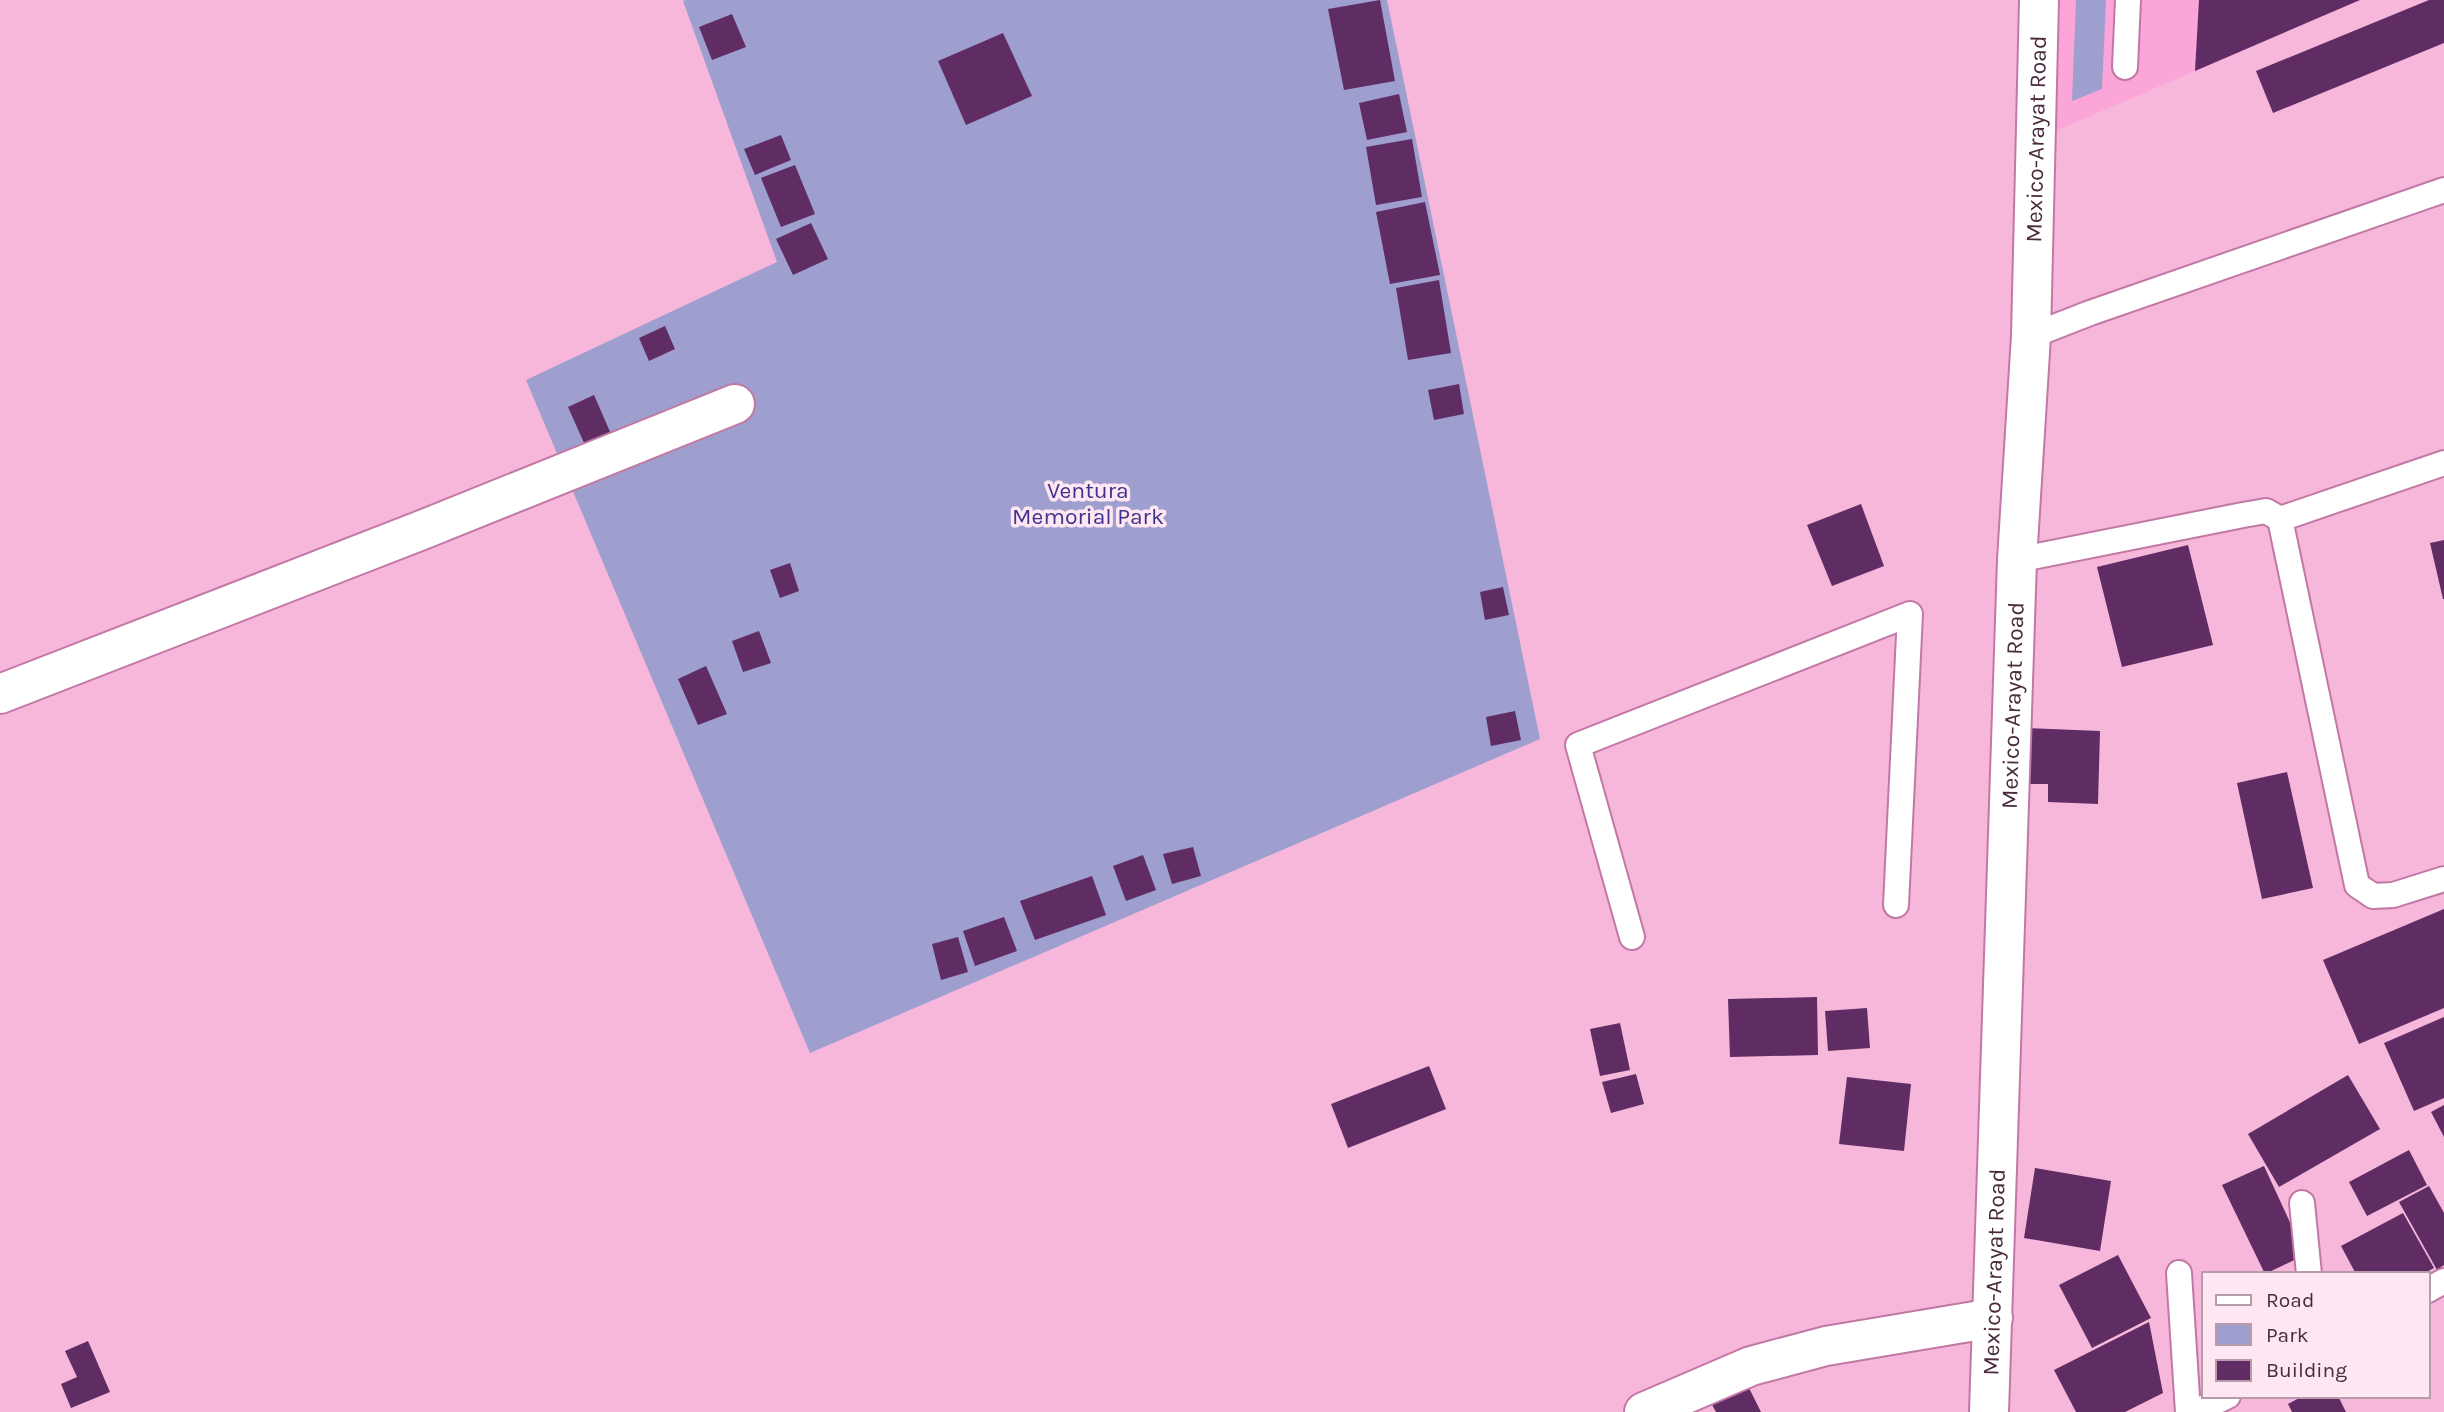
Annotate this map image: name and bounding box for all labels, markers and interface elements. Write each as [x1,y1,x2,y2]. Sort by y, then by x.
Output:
street label: Mexico-Arayat Road [2020,35,2052,243]
park label: Ventura Memorial Park [1012,477,1164,530]
street label: Mexico-Arayat Road [1995,601,2029,809]
street label: Mexico-Arayat Road [1977,1168,2010,1376]
legend [2202,1272,2430,1398]
text: Road [2266,1288,2314,1312]
text: Park [2266,1323,2309,1347]
text: Building [2266,1358,2347,1382]

